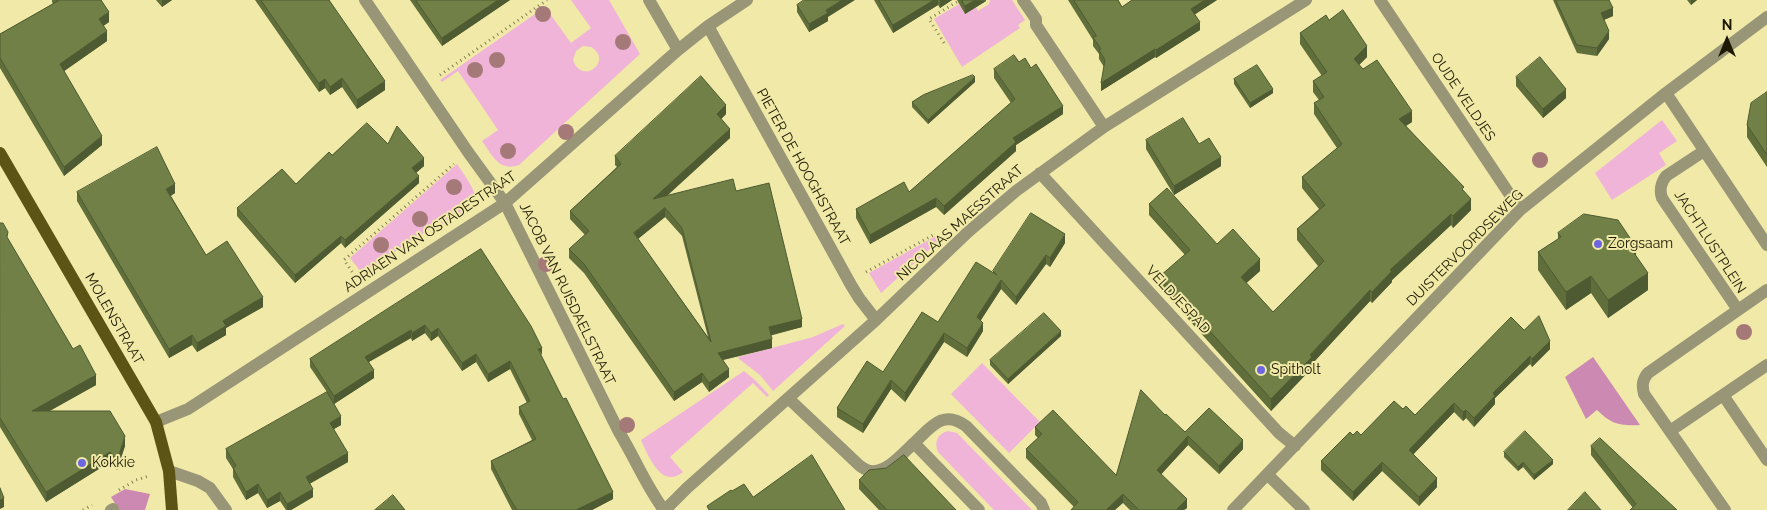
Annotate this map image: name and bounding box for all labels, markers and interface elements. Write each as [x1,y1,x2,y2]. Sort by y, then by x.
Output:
north arrow [1702,15,1752,65]
text: N [1722,17,1732,33]
street label: OUDE VELDJES [1427,50,1499,144]
street label: PIETER DE HOOGHSTRAAT [753,86,853,248]
street label: NICOLAAS MAESSTRAAT [893,162,1027,284]
street label: ADRIAEN VAN OSTADESTRAAT [341,168,519,296]
street label: DUISTERVOORDSEWEG [1403,186,1527,310]
street label: JACHTLUSTPLEIN [1671,187,1749,297]
street label: JACOB VAN RUISDAELSTRAAT [515,200,619,388]
place label: Zorgsaam [1608,236,1673,252]
marker: Zorgsaam [1592,238,1604,250]
street label: VELDJESPAD [1142,262,1214,338]
street label: MOLENSTRAAT [81,270,147,368]
place label: Spitholt [1271,362,1321,378]
marker: Spitholt [1255,364,1267,376]
place label: Kokkie [92,455,135,471]
marker: Kokkie [76,457,88,469]

